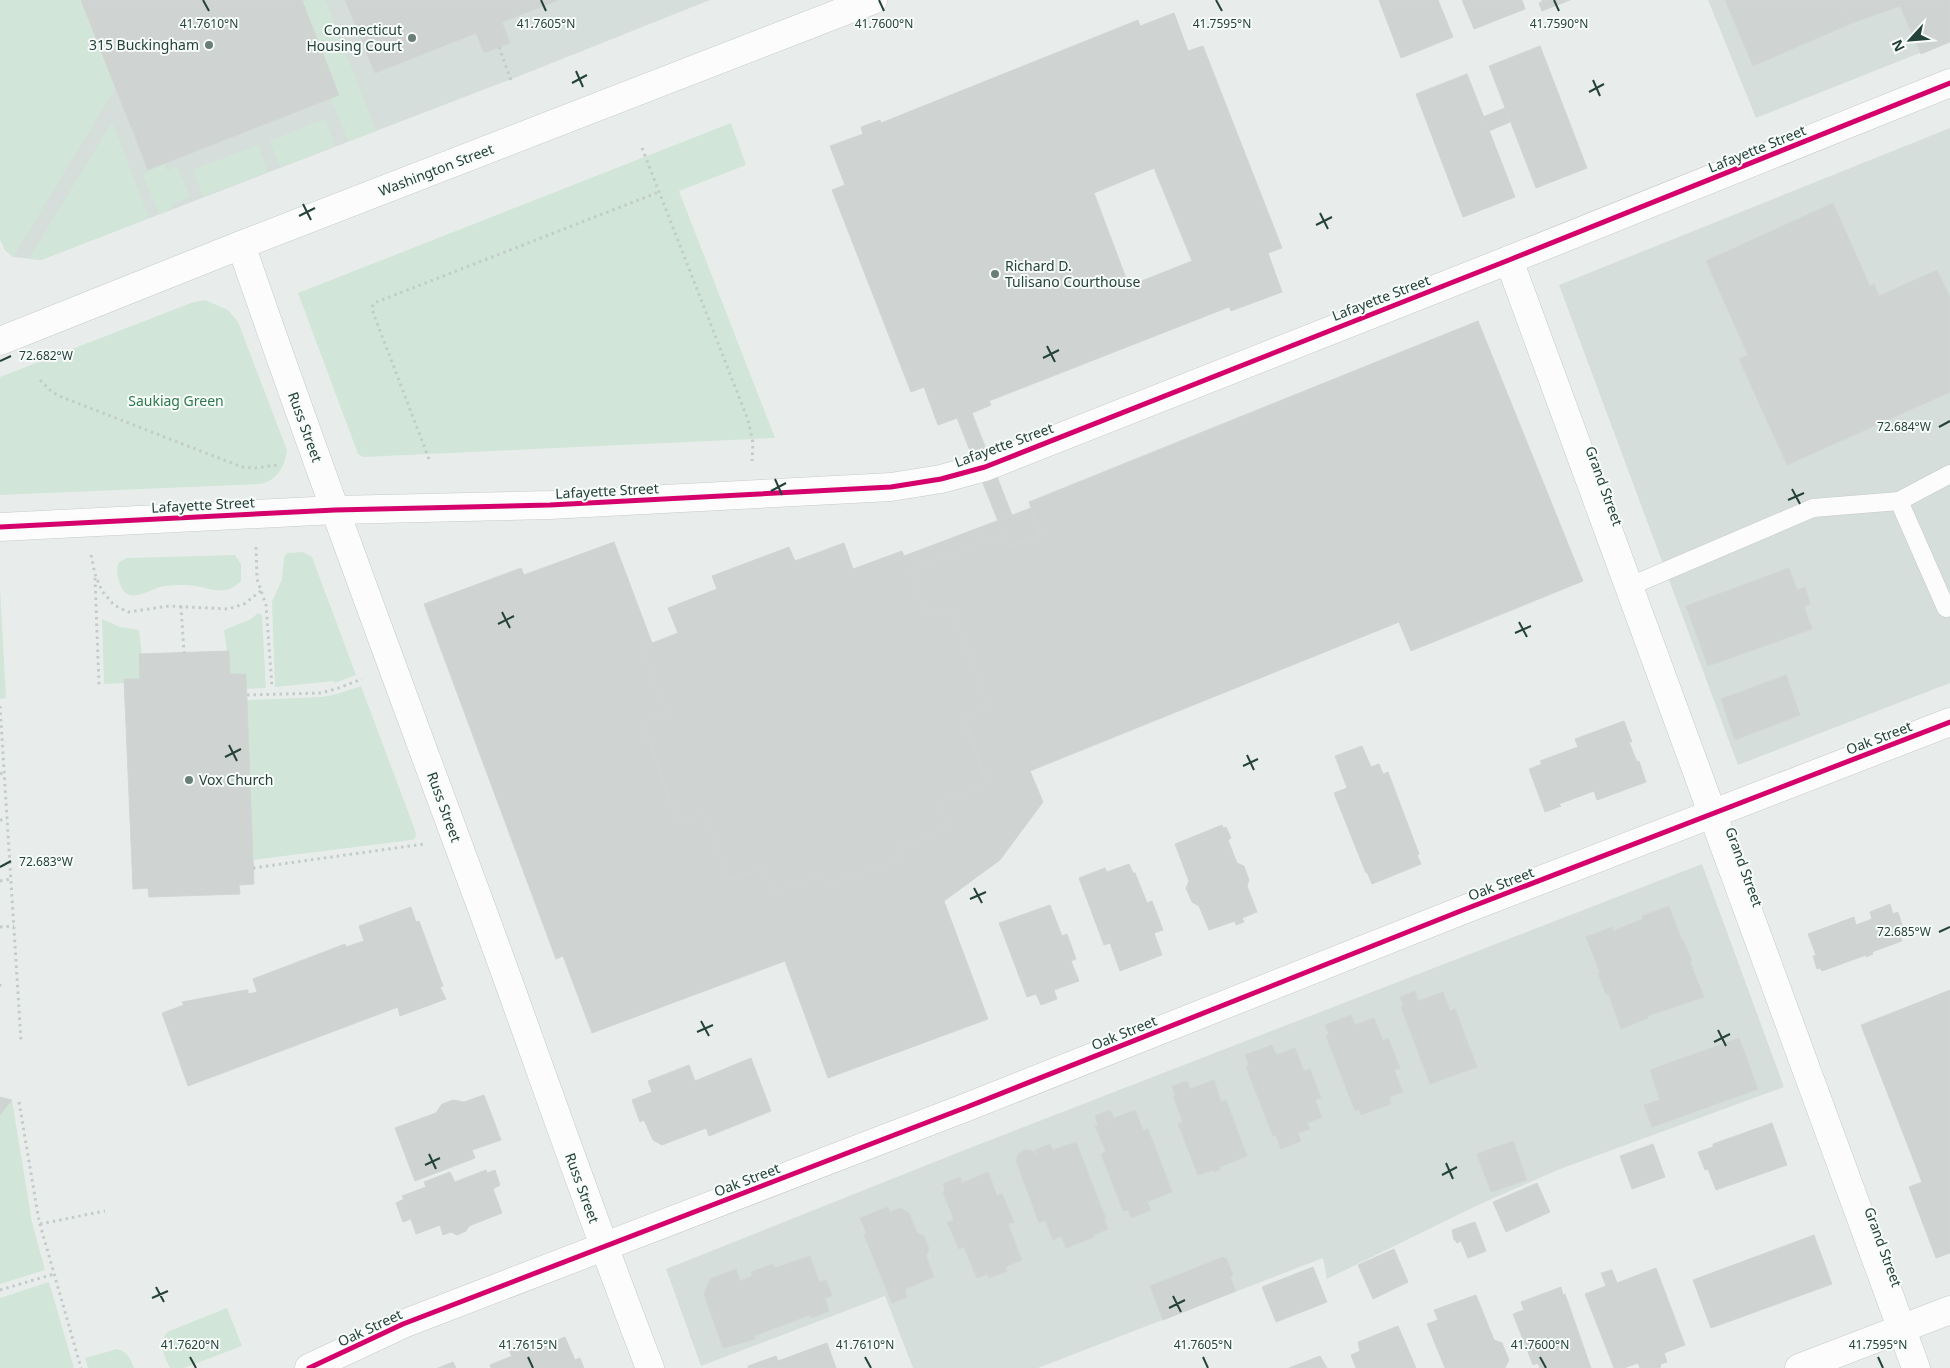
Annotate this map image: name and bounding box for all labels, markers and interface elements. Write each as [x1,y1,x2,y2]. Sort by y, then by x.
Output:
text: 41.7610°N [180,15,238,32]
text: 41.7605°N [517,15,575,32]
text: 41.7600°N [855,15,913,32]
text: 41.7595°N [1193,15,1251,32]
text: 41.7590°N [1530,15,1588,32]
north arrow [1885,15,1935,65]
place label: Connecticut Housing Court [306,20,402,55]
marker: Connecticut Housing Court [406,32,418,44]
place label: 315 Buckingham [89,35,199,54]
text: N [1887,37,1909,55]
marker: 315 Buckingham [203,39,215,51]
street label: Lafayette Street [1705,120,1808,177]
street label: Washington Street [376,139,496,200]
place label: Richard D. Tulisano Courthouse [1005,256,1141,291]
marker: Richard D. Tulisano Courthouse [989,268,1001,280]
street label: Lafayette Street [1329,270,1433,325]
text: 72.682°W [19,347,73,364]
street label: Russ Street [284,389,327,465]
park label: Saukiag Green [128,391,224,410]
street label: Lafayette Street [952,418,1056,471]
text: 72.684°W [1877,418,1931,435]
street label: Grand Street [1581,443,1628,528]
street label: Lafayette Street [555,478,659,503]
street label: Lafayette Street [151,492,255,517]
street label: Oak Street [1843,716,1914,759]
street label: Russ Street [423,769,466,845]
place label: Vox Church [199,770,273,789]
marker: Vox Church [183,774,195,786]
street label: Grand Street [1721,824,1768,909]
text: 72.683°W [19,853,73,870]
street label: Oak Street [1465,862,1536,905]
text: 72.685°W [1877,923,1931,940]
street label: Oak Street [1088,1011,1159,1054]
street label: Russ Street [561,1150,604,1226]
street label: Oak Street [711,1158,782,1201]
street label: Grand Street [1860,1204,1907,1289]
street label: Oak Street [335,1304,405,1351]
text: 41.7620°N [161,1336,219,1353]
text: 41.7615°N [499,1336,557,1353]
text: 41.7610°N [836,1336,894,1353]
text: 41.7605°N [1174,1336,1232,1353]
text: 41.7600°N [1511,1336,1569,1353]
text: 41.7595°N [1849,1336,1907,1353]

